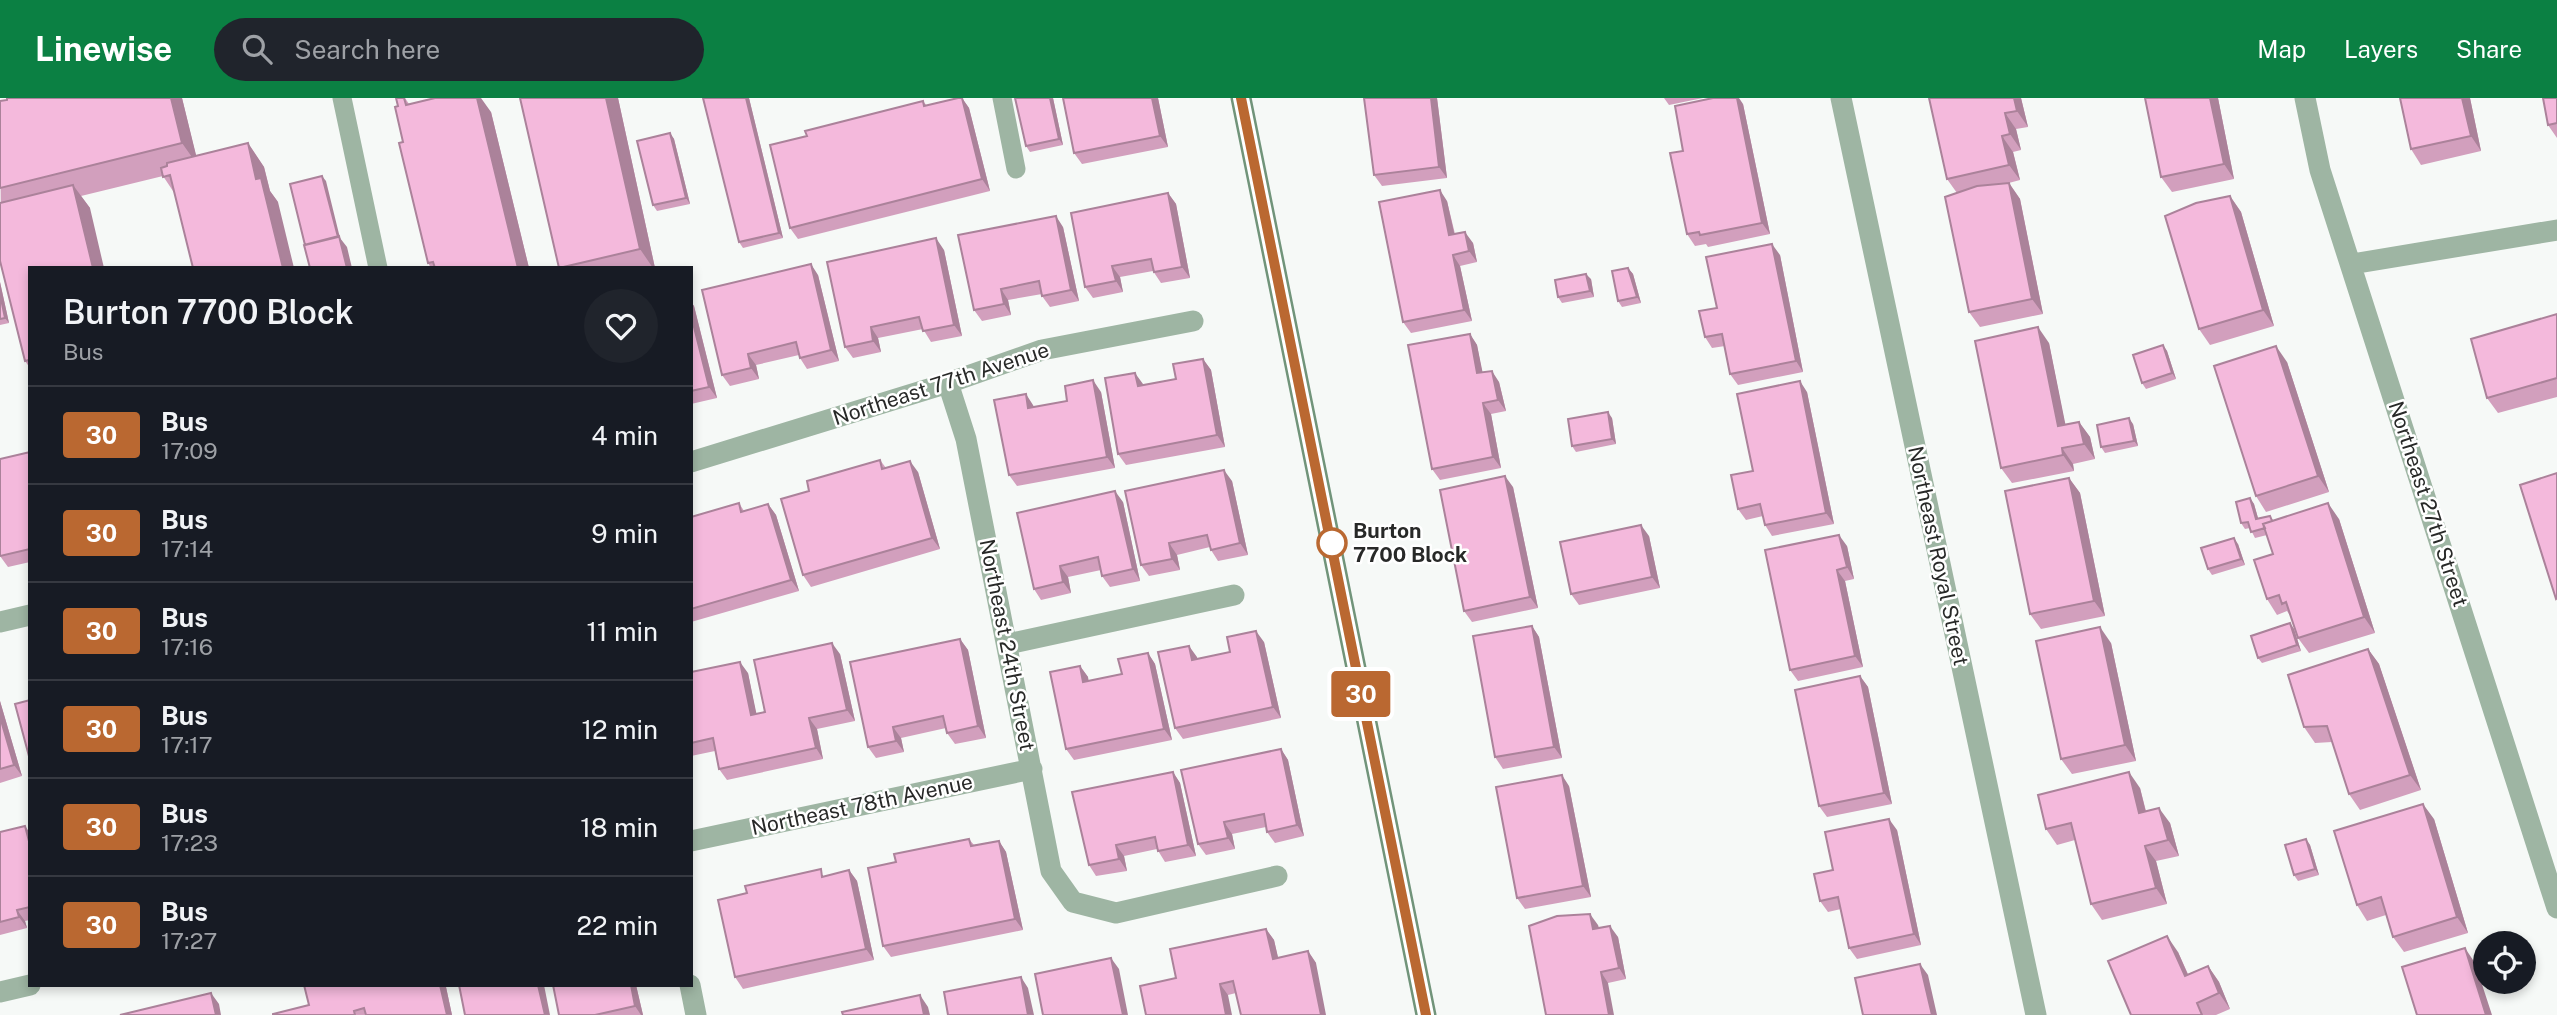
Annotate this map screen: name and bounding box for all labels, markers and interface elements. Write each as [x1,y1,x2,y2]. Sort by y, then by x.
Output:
search box [214,18,704,81]
text: Linewise [35,30,172,68]
icon: search [238,30,276,68]
text: Search here [294,34,440,65]
text: Map [2257,35,2306,63]
text: Layers [2344,35,2418,63]
text: Share [2456,35,2522,63]
button: heart [584,289,658,363]
text: Burton 7700 Block [63,293,354,331]
street label: Northeast 77th Avenue [830,337,1052,430]
text: Bus [63,338,103,365]
street label: Northeast 27th Street [2383,398,2474,610]
text: Bus [161,406,208,437]
text: 4 min [591,420,658,451]
text: 30 [86,421,117,449]
text: 17:09 [161,437,218,464]
street label: Northeast Royal Street [1903,444,1974,668]
text: Bus [161,504,208,535]
text: 9 min [591,518,658,549]
place label: Burton 7700 Block [1353,518,1467,567]
text: 30 [86,519,117,547]
marker: Burton 7700 Block [1317,528,1347,558]
text: 17:14 [161,535,213,562]
street label: Northeast 24th Street [975,537,1040,753]
text: Bus [161,602,208,633]
text: 11 min [586,616,658,647]
text: 30 [86,617,117,645]
text: 17:16 [161,633,213,660]
line badge: 30 [1330,671,1392,717]
text: 30 [1345,680,1377,708]
text: Bus [161,700,208,731]
text: 12 min [582,714,658,745]
text: 30 [86,715,117,743]
text: 17:17 [161,731,213,758]
street label: Northeast 78th Avenue [749,769,975,840]
text: Bus [161,798,208,829]
text: 18 min [580,812,658,843]
text: 30 [86,813,117,841]
text: 17:23 [161,829,218,856]
text: Bus [161,896,208,927]
text: 22 min [577,910,658,941]
text: 30 [86,911,117,939]
text: 17:27 [161,927,217,954]
map controls [2473,931,2536,994]
button: locate [2473,931,2536,994]

